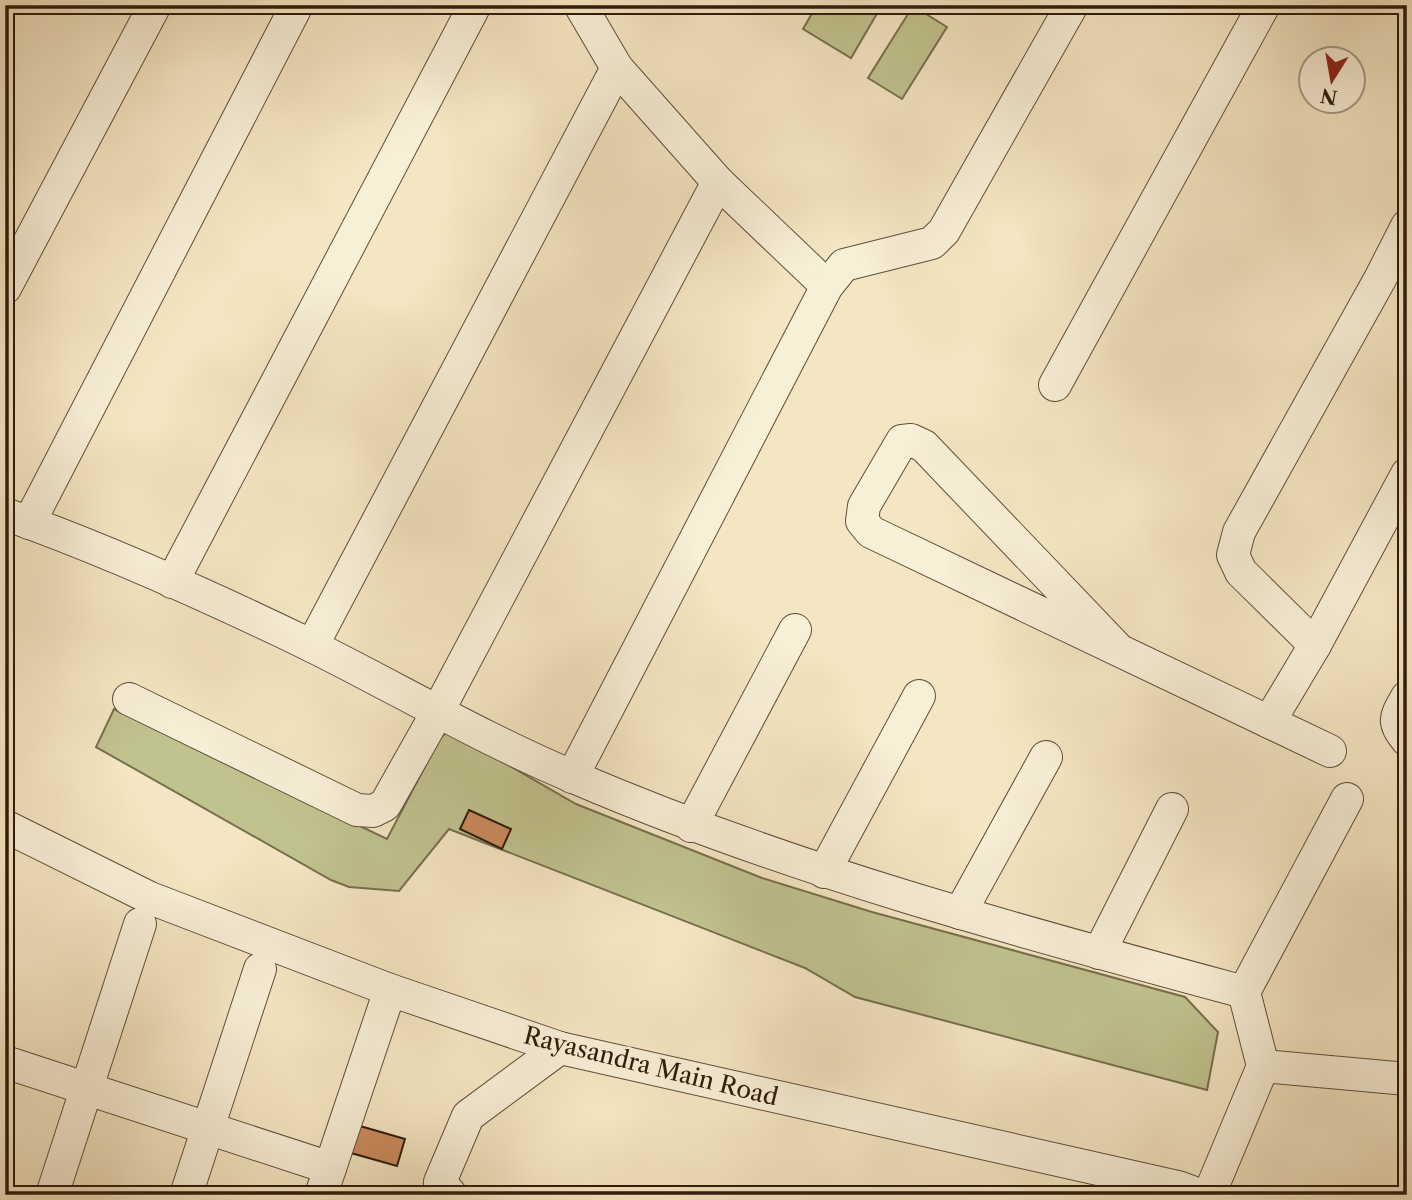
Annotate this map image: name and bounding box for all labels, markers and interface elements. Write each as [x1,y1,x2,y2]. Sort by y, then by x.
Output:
north arrow [1296,46,1366,116]
text: N [1319,83,1339,109]
street label: Rayasandra Main Road [521,1020,782,1112]

